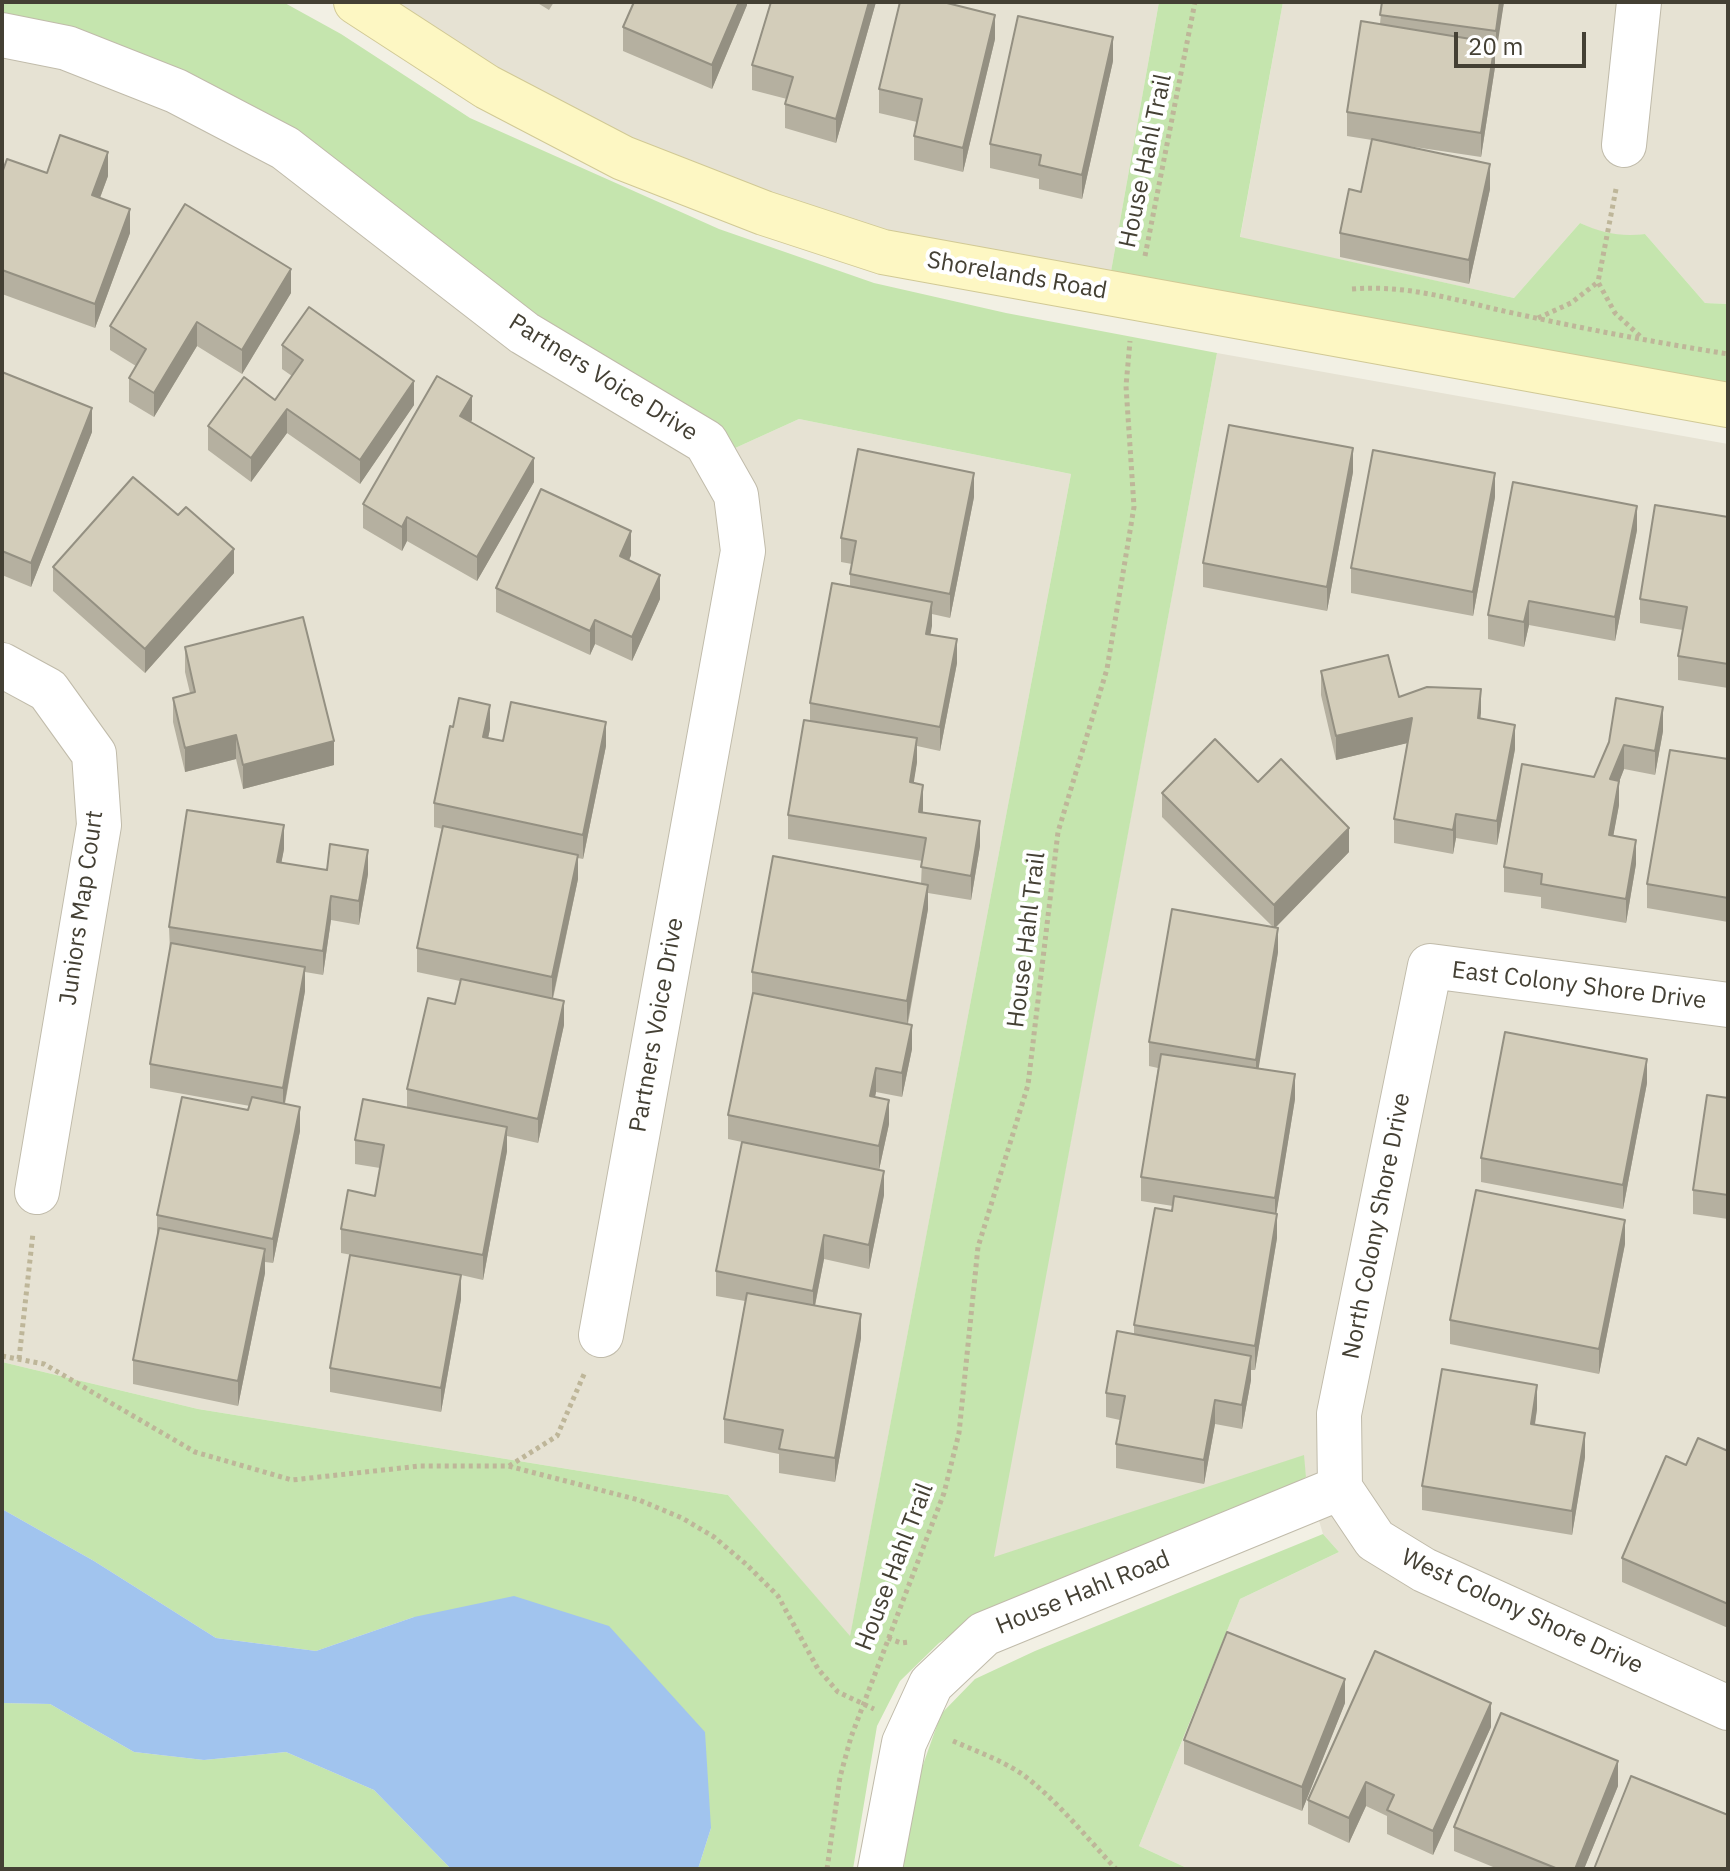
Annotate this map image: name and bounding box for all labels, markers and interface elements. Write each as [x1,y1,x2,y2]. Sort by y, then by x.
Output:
scale bar [1458,16,1590,66]
text: 20 m [1468,30,1523,62]
street label: House Hahl Trail [1114,71,1178,251]
street label: Shorelands Road [925,246,1109,306]
street label: Partners Voice Drive [503,308,703,448]
street label: Juniors Map Court [54,809,110,1007]
street label: House Hahl Trail [1002,850,1052,1030]
street label: Partners Voice Drive [624,916,690,1134]
street label: East Colony Shore Drive [1450,956,1708,1016]
street label: North Colony Shore Drive [1337,1090,1417,1362]
street label: House Hahl Trail [850,1479,940,1655]
street label: West Colony Shore Drive [1397,1543,1647,1681]
street label: House Hahl Road [992,1545,1174,1641]

